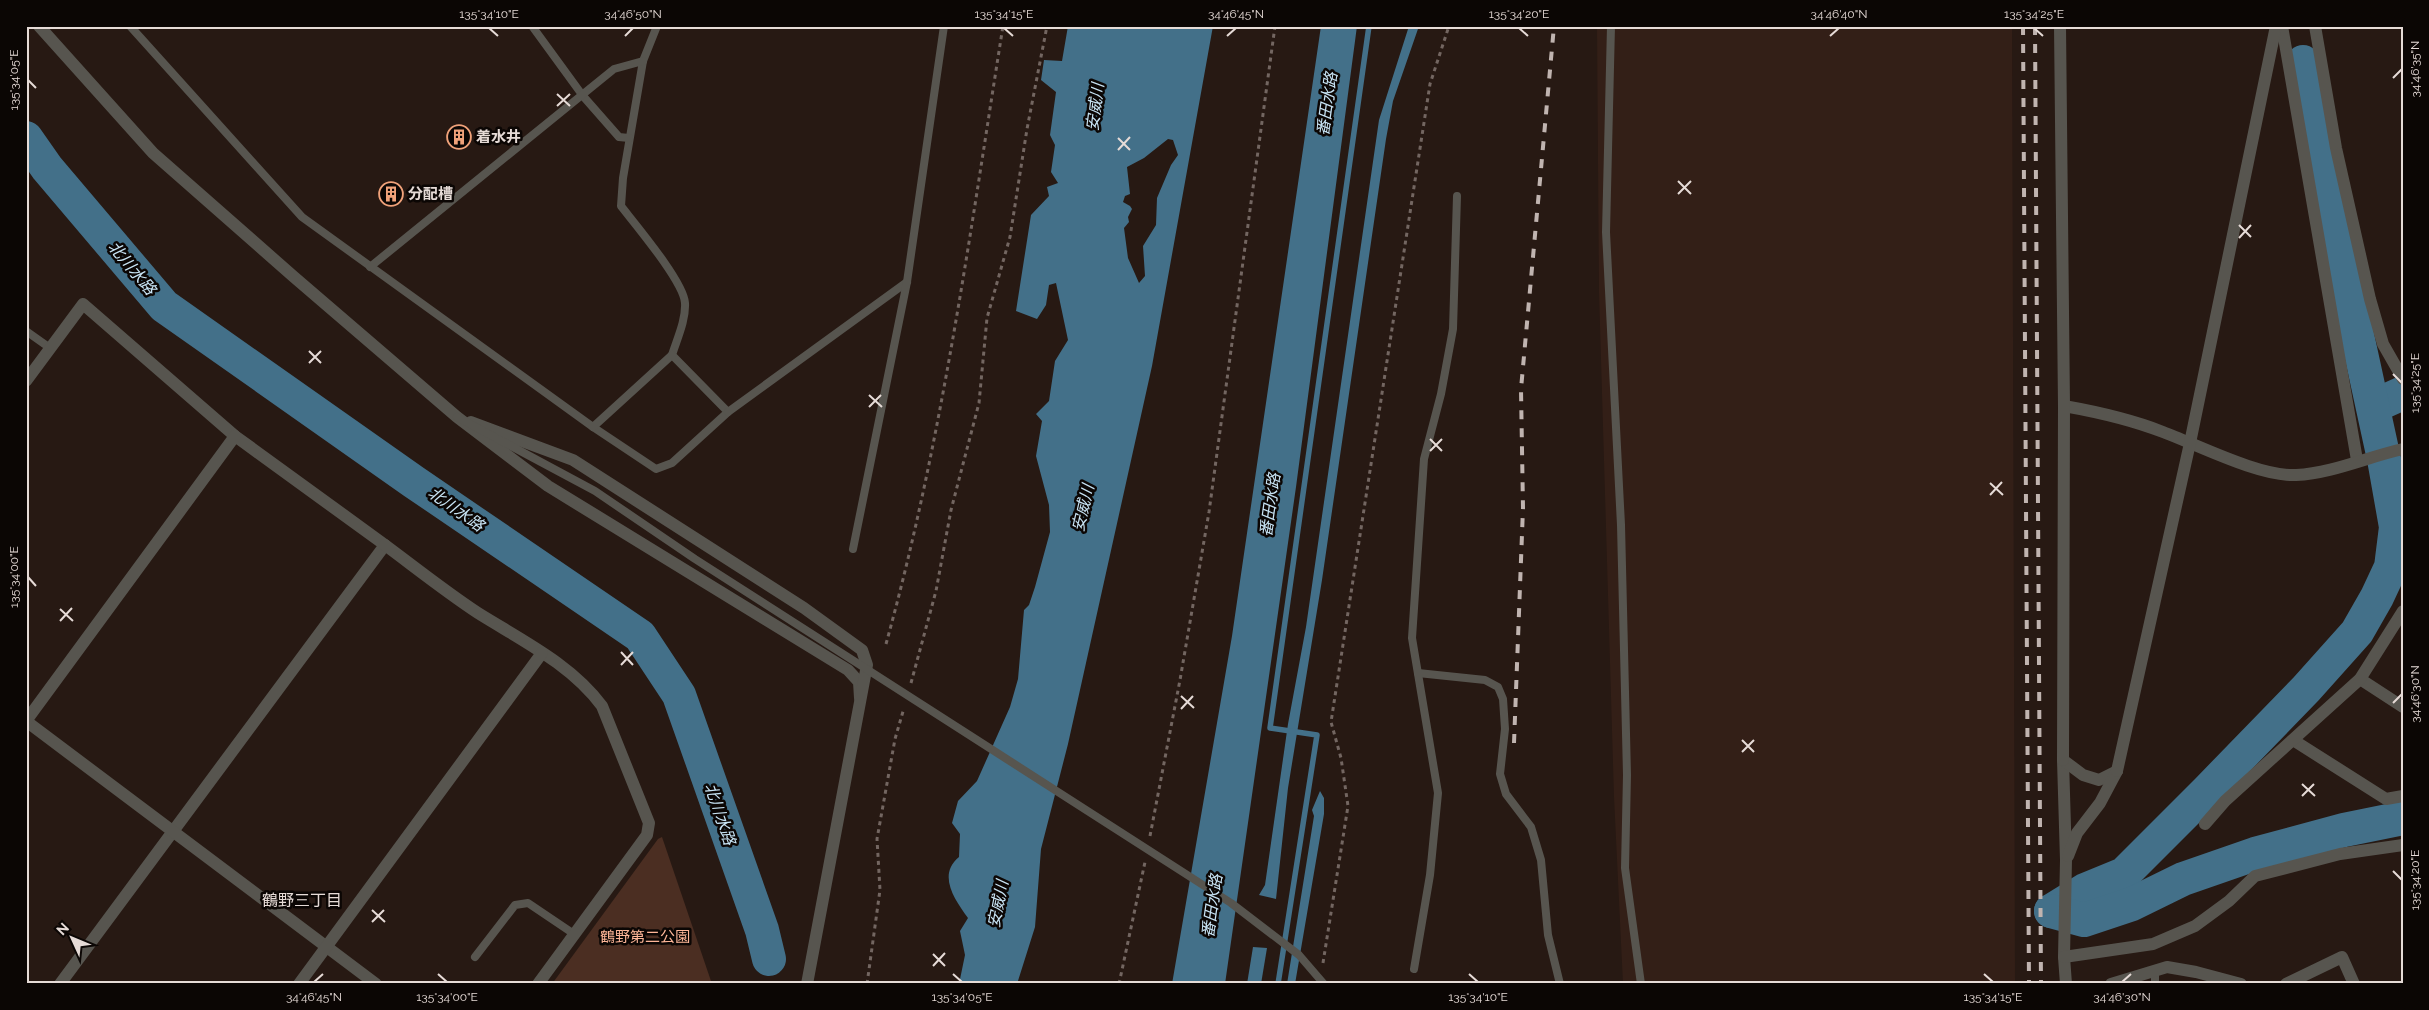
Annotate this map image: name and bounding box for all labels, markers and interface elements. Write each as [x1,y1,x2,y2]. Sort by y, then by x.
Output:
text: 135°34'10"E [459,7,519,21]
text: 34°46'50"N [604,7,662,21]
text: 135°34'15"E [975,7,1033,21]
text: 34°46'45"N [1208,7,1264,21]
text: 135°34'20"E [1489,7,1549,21]
text: 34°46'40"N [1811,7,1867,21]
text: 135°34'25"E [2004,7,2064,21]
text: 34°46'35"N [2408,41,2422,97]
text: 135°34'05"E [7,50,21,110]
water label: 番田水路 [1313,69,1341,137]
water label: 安威川 [1083,80,1108,132]
building icon: 着水井 [446,124,472,150]
place label: 着水井 [476,128,521,146]
building icon: 分配槽 [378,181,404,207]
place label: 分配槽 [408,185,453,203]
water label: 北川水路 [104,237,161,300]
text: 135°34'25"E [2408,353,2422,413]
water label: 番田水路 [1256,470,1284,538]
water label: 安威川 [1068,481,1098,534]
water label: 北川水路 [424,483,489,536]
text: 135°34'00"E [7,546,21,608]
text: 34°46'30"N [2408,665,2422,723]
water label: 北川水路 [701,781,740,849]
text: 135°34'20"E [2408,850,2422,910]
water label: 番田水路 [1198,871,1226,939]
water label: 安威川 [984,877,1012,929]
district label: 鶴野三丁目 [262,891,342,910]
north arrow [48,912,98,962]
text: N [53,920,72,938]
park label: 鶴野第二公園 [600,928,690,946]
text: 34°46'45"N [286,990,342,1004]
text: 135°34'00"E [416,990,478,1004]
text: 135°34'05"E [932,990,992,1004]
text: 135°34'10"E [1448,990,1508,1004]
text: 135°34'15"E [1964,990,2022,1004]
text: 34°46'30"N [2093,990,2151,1004]

